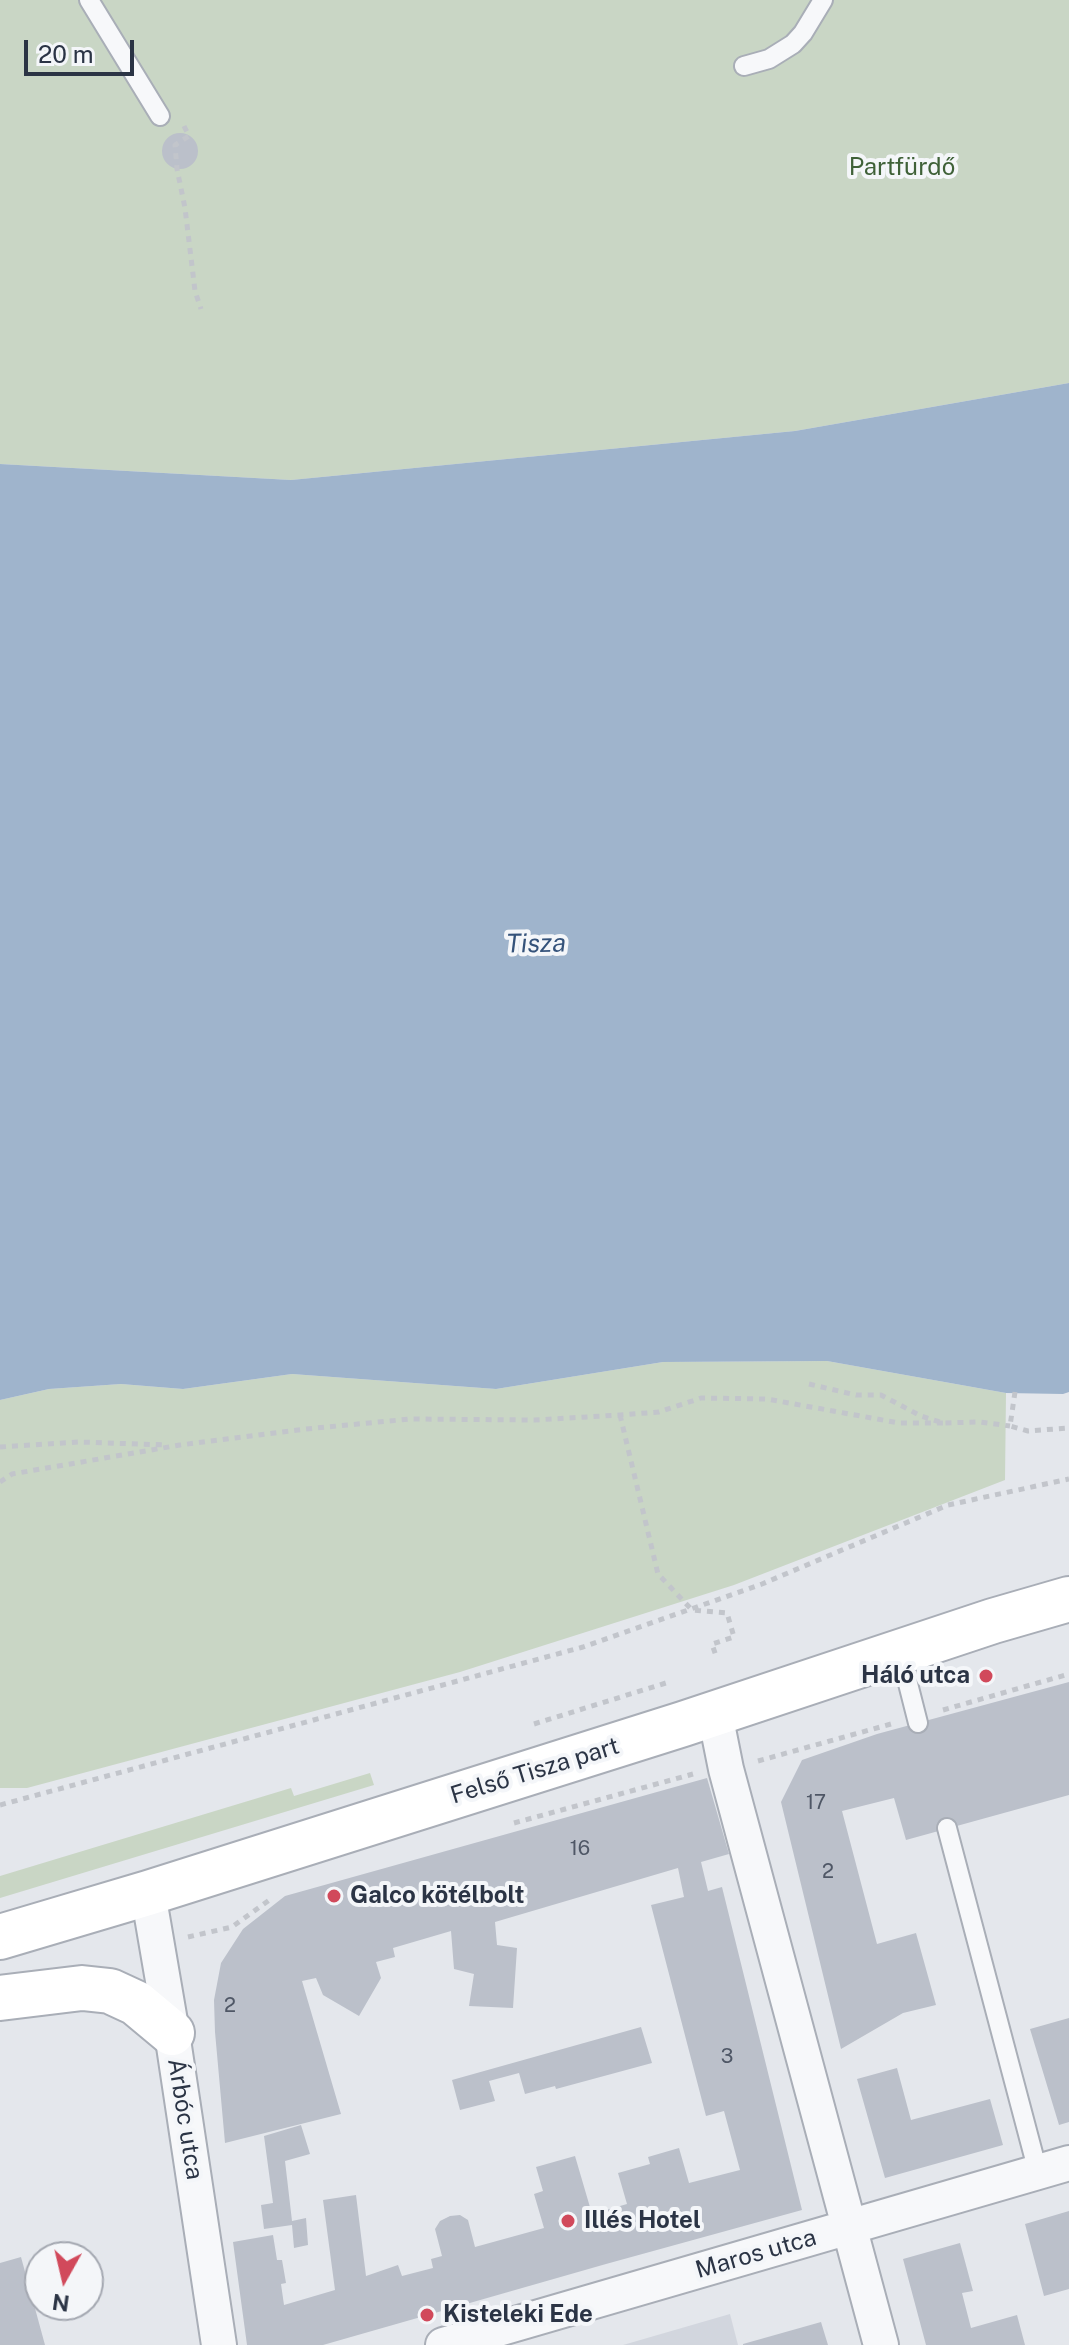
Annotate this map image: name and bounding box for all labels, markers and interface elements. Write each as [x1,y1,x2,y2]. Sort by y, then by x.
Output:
scale bar [28,24,138,74]
text: 20 m [38,40,94,68]
park label: Partfürdő [849,154,955,182]
water label: Tisza [506,928,566,960]
place label: Háló utca [861,1662,970,1690]
marker: Háló utca [977,1667,995,1685]
street label: Felső Tisza part [447,1732,623,1810]
house number: 17 [806,1791,826,1815]
house number: 16 [570,1837,590,1861]
house number: 2 [822,1860,834,1884]
place label: Galco kötélbolt [350,1882,525,1910]
marker: Galco kötélbolt [325,1887,343,1905]
house number: 2 [224,1994,236,2018]
house number: 3 [721,2045,733,2069]
street label: Árbóc utca [161,2056,209,2182]
place label: Illés Hotel [584,2207,701,2235]
marker: Illés Hotel [559,2212,577,2230]
street label: Maros utca [692,2223,820,2285]
north arrow [24,2241,104,2321]
text: N [51,2289,71,2317]
place label: Kisteleki Ede [443,2301,593,2329]
marker: Kisteleki Ede [418,2306,436,2324]

